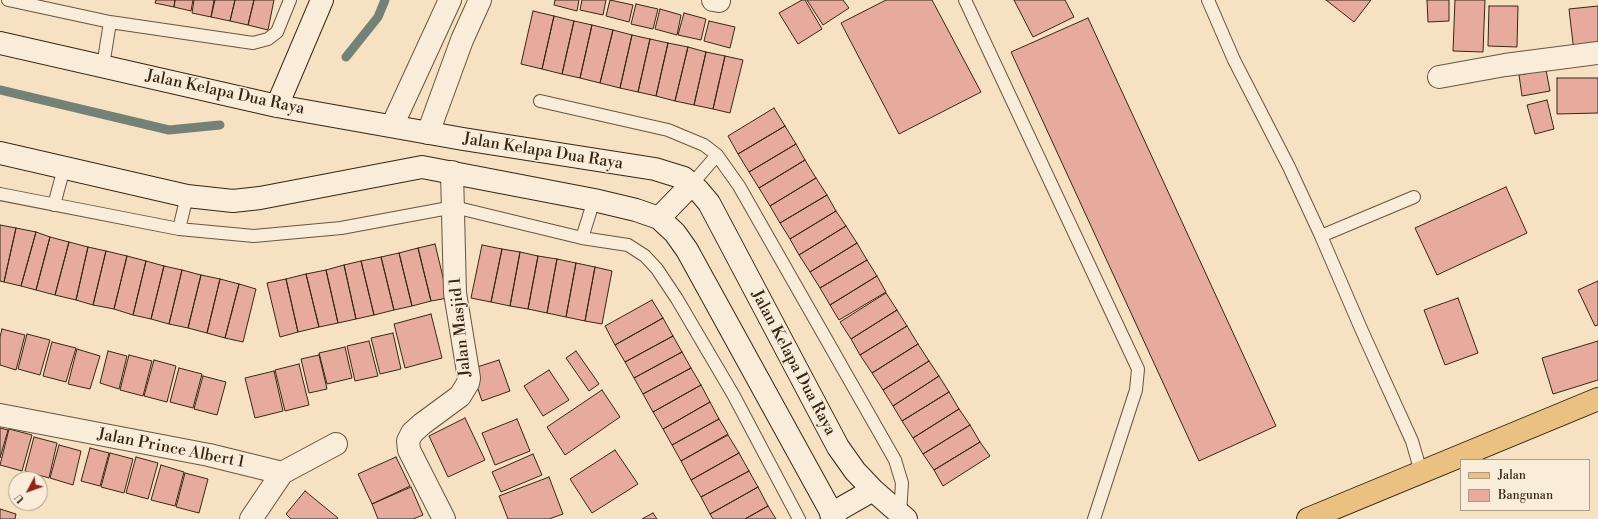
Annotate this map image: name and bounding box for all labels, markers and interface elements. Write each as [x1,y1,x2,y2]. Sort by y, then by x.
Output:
street label: Jalan Kelapa Dua Raya [144,67,306,119]
street label: Jalan Kelapa Dua Raya [462,130,624,174]
street label: Jalan Masjid 1 [446,276,476,378]
street label: Jalan Kelapa Dua Raya [747,287,839,439]
street label: Jalan Prince Albert 1 [96,425,246,473]
legend [1460,459,1590,511]
text: Jalan [1498,468,1526,483]
north arrow [8,471,48,511]
text: Bangunan [1498,488,1553,503]
text: U [12,490,28,506]

